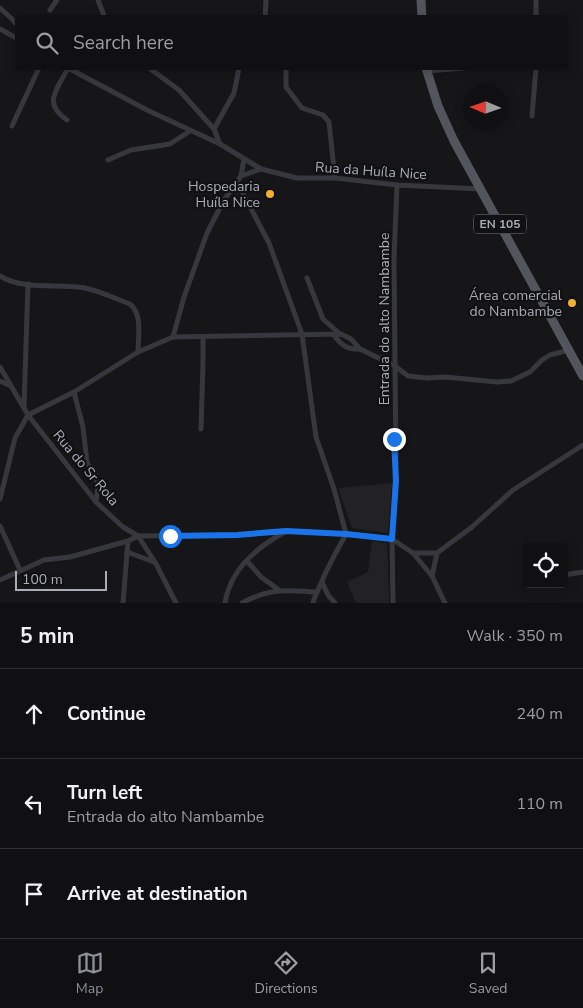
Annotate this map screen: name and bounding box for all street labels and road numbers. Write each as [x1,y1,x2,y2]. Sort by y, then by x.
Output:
street label: Rua da Huíla Nice [315,158,427,184]
road number: EN 105 [474,214,526,233]
street label: Entrada do alto Nambambe [375,233,394,405]
street label: Rua do Sr Rola [49,426,123,510]

